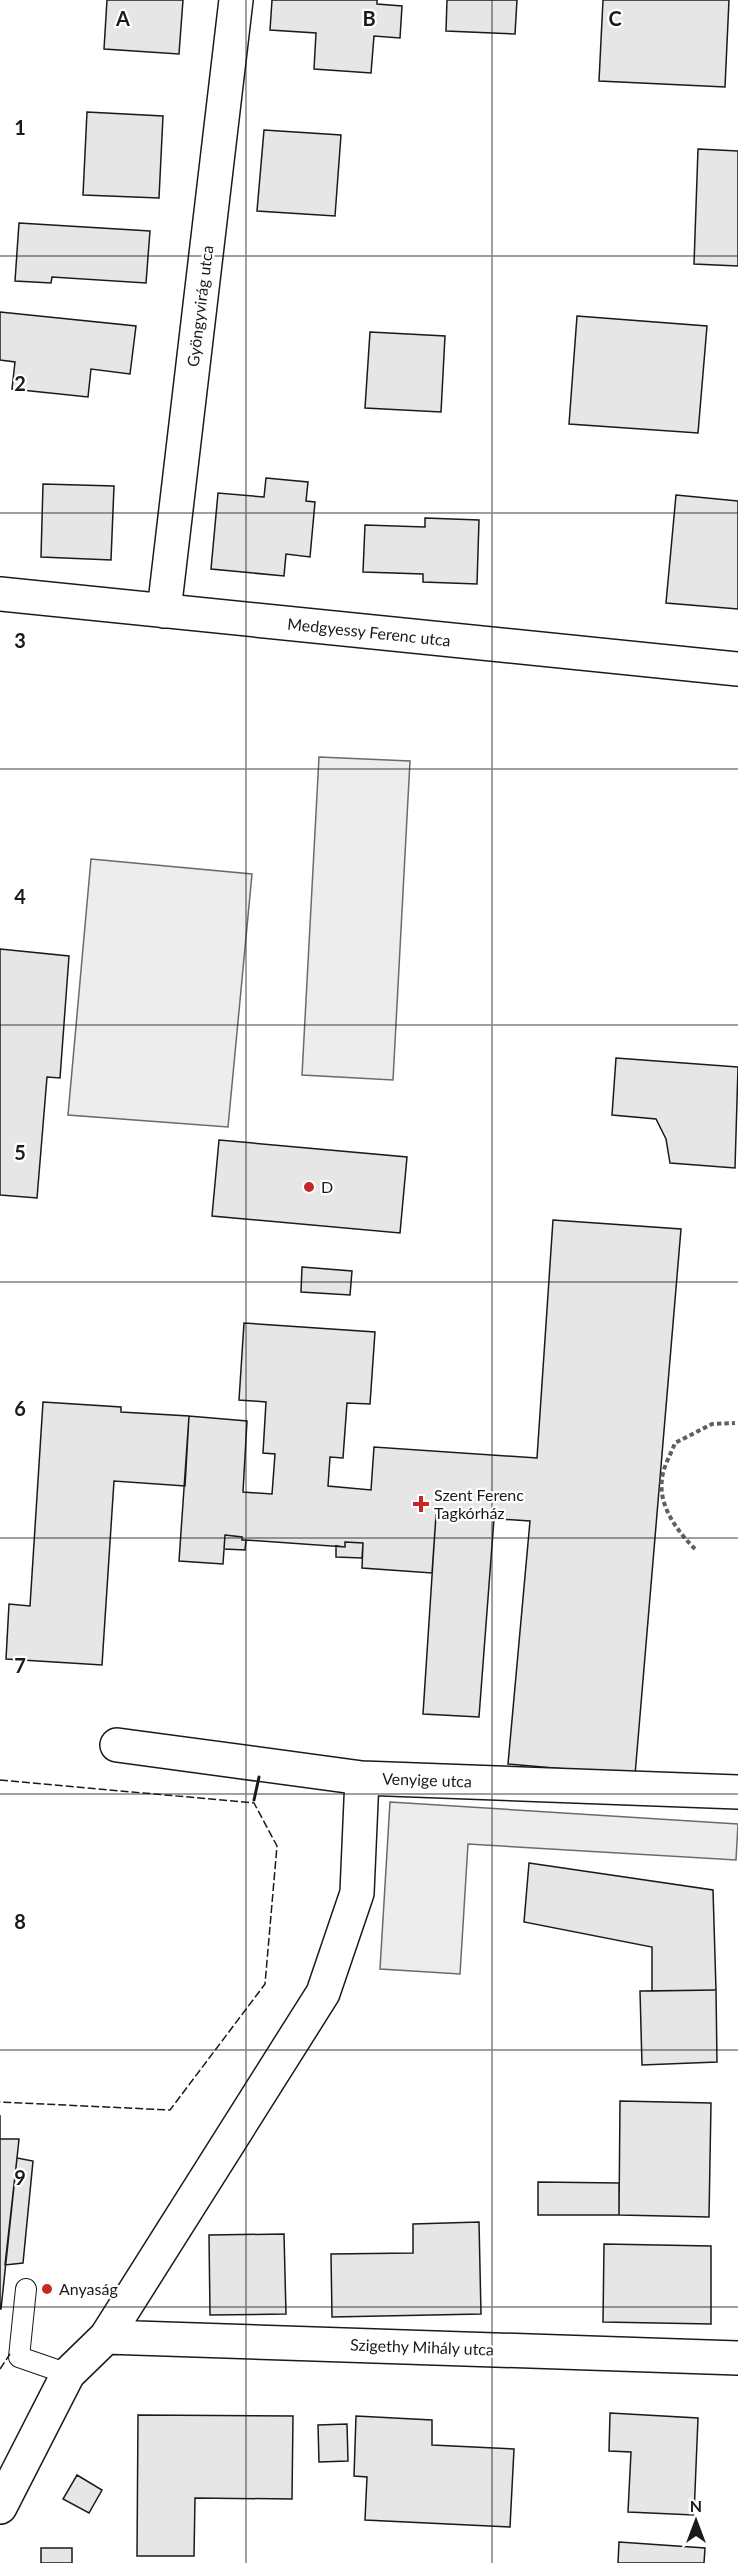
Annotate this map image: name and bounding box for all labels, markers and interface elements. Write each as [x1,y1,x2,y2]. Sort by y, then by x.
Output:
text: A [115,6,130,30]
text: B [362,6,376,30]
text: C [608,6,622,30]
text: 1 [14,115,26,139]
street label: Gyöngyvirág utca [183,244,216,368]
text: 2 [14,371,26,395]
street label: Medgyessy Ferenc utca [286,613,452,650]
text: 3 [14,628,26,652]
text: 4 [14,884,26,908]
text: 5 [14,1140,26,1164]
place label: D [321,1177,333,1196]
marker: D [302,1180,316,1194]
text: 6 [14,1396,26,1420]
place label: Szent Ferenc Tagkórház [434,1485,524,1522]
marker: Szent Ferenc Tagkórház [412,1495,430,1513]
text: 7 [14,1653,26,1677]
street label: Venyige utca [382,1768,472,1791]
text: 8 [14,1909,26,1933]
text: 9 [14,2165,26,2189]
place label: Anyaság [59,2279,118,2298]
marker: Anyaság [40,2282,54,2296]
street label: Szigethy Mihály utca [350,2334,494,2359]
north arrow [666,2491,726,2551]
text: N [690,2496,702,2515]

